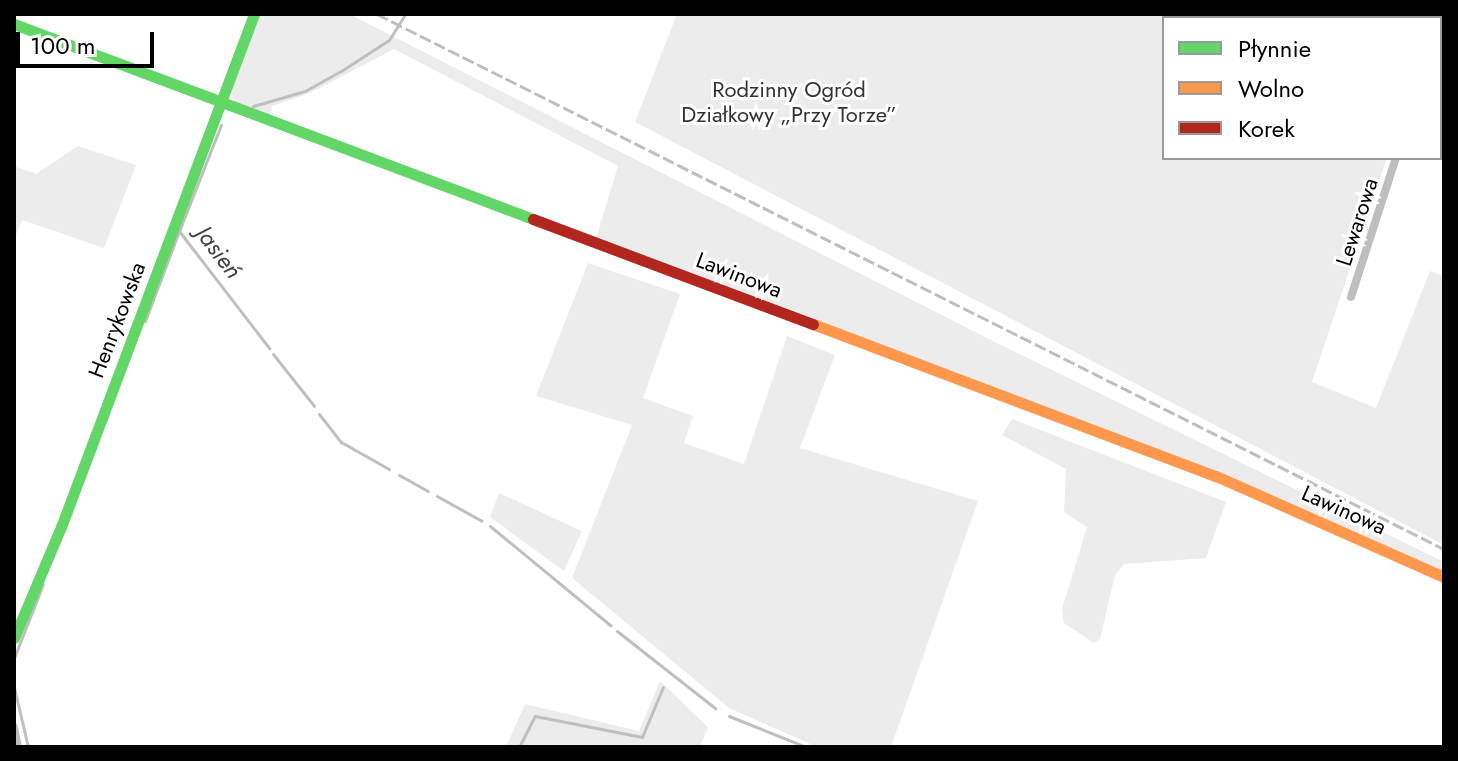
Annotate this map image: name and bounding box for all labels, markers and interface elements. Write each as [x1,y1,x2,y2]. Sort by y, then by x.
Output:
scale bar [20,16,158,66]
legend [1162,16,1442,160]
text: 100 m [30,28,96,63]
text: Płynnie [1238,31,1311,66]
text: Wolno [1238,71,1304,106]
park label: Rodzinny Ogród Działkowy „Przy Torze” [681,76,897,128]
text: Korek [1238,111,1295,146]
street label: Lewarowa [1330,175,1384,269]
water label: Jasień [190,220,248,284]
street label: Lawinowa [692,247,786,303]
street label: Henrykowska [83,259,151,381]
street label: Lawinowa [1298,480,1390,540]

